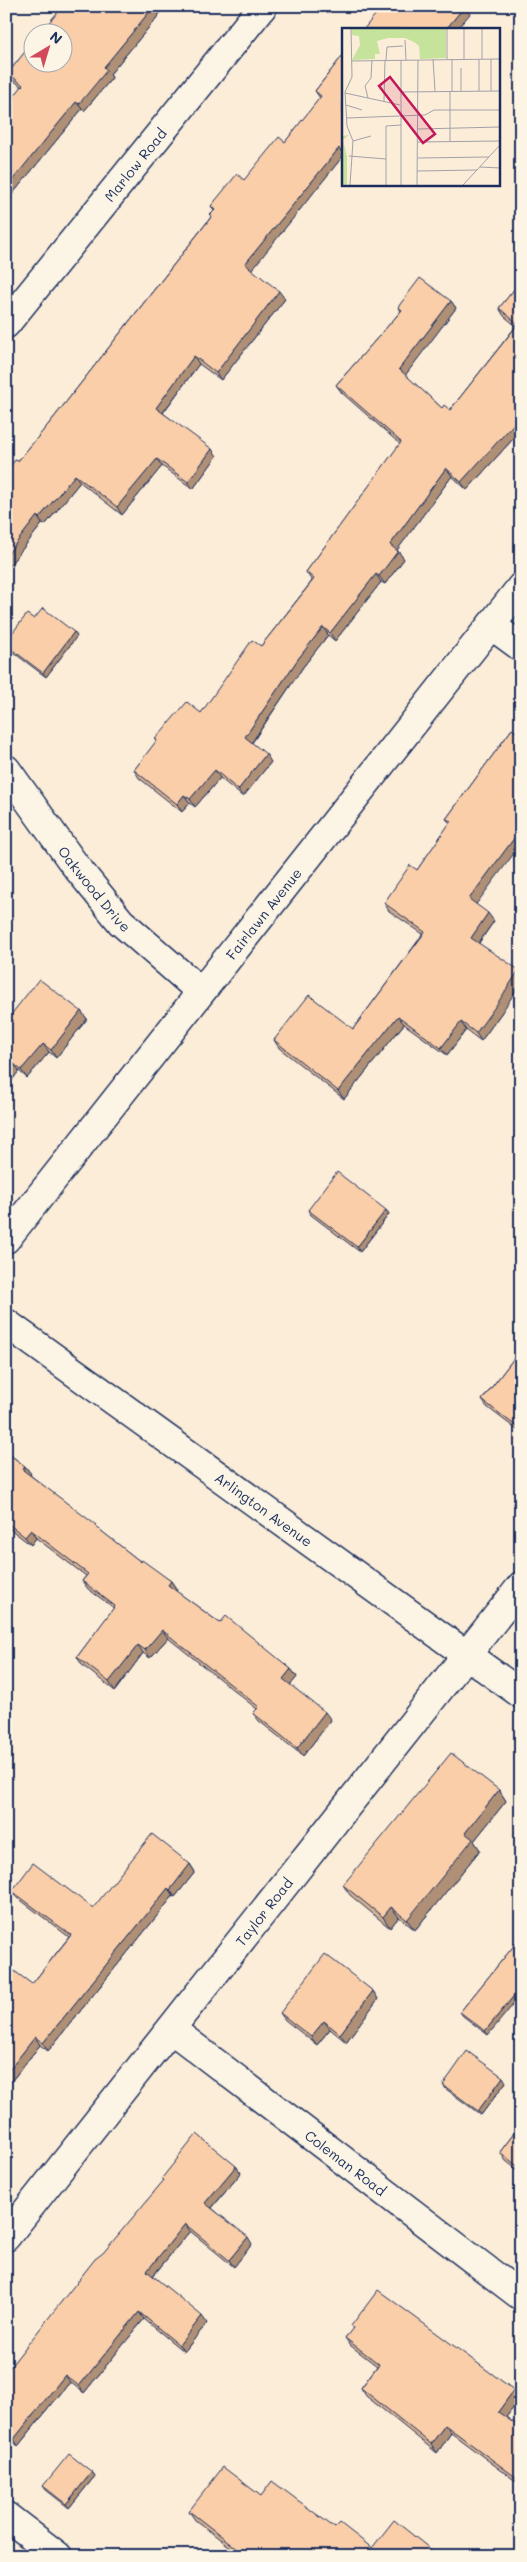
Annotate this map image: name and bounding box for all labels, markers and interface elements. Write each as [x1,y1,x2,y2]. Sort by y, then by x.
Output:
north arrow [22,22,72,72]
text: N [46,27,66,48]
inset map [342,28,500,185]
street label: Marlow Road [99,124,170,205]
street label: Oakwood Drive [54,842,135,936]
street label: Fairlawn Avenue [221,864,305,963]
street label: Arlington Avenue [212,1467,316,1550]
street label: Taylor Road [231,1873,296,1950]
street label: Coleman Road [301,2125,391,2200]

